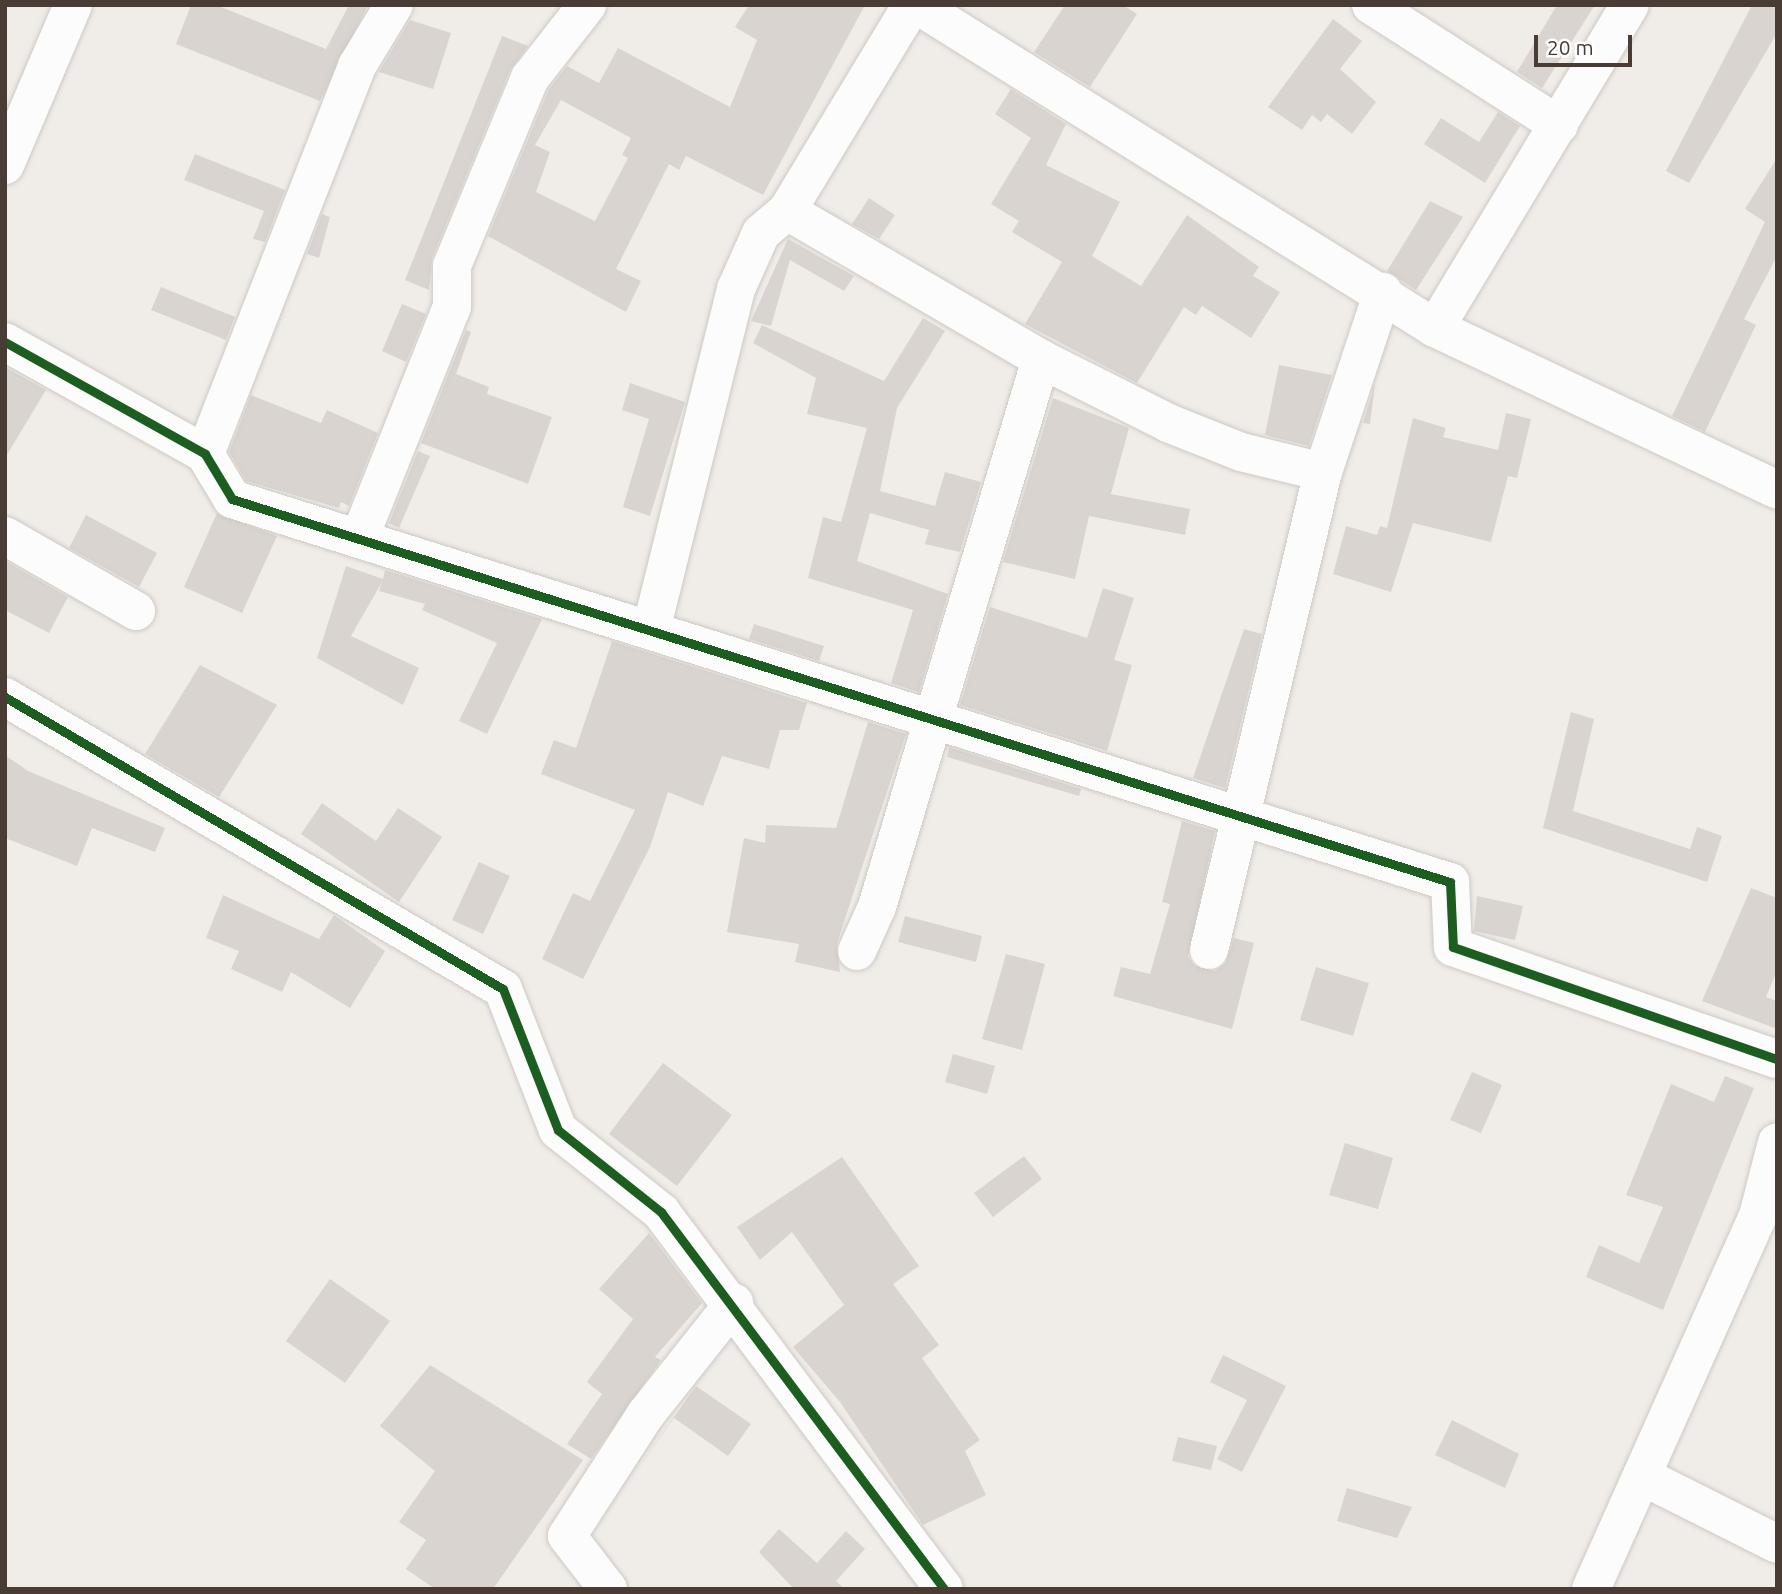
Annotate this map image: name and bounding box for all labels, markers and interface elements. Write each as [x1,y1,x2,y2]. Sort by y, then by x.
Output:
scale bar [1537,21,1635,65]
text: 20 m [1547,35,1594,59]

